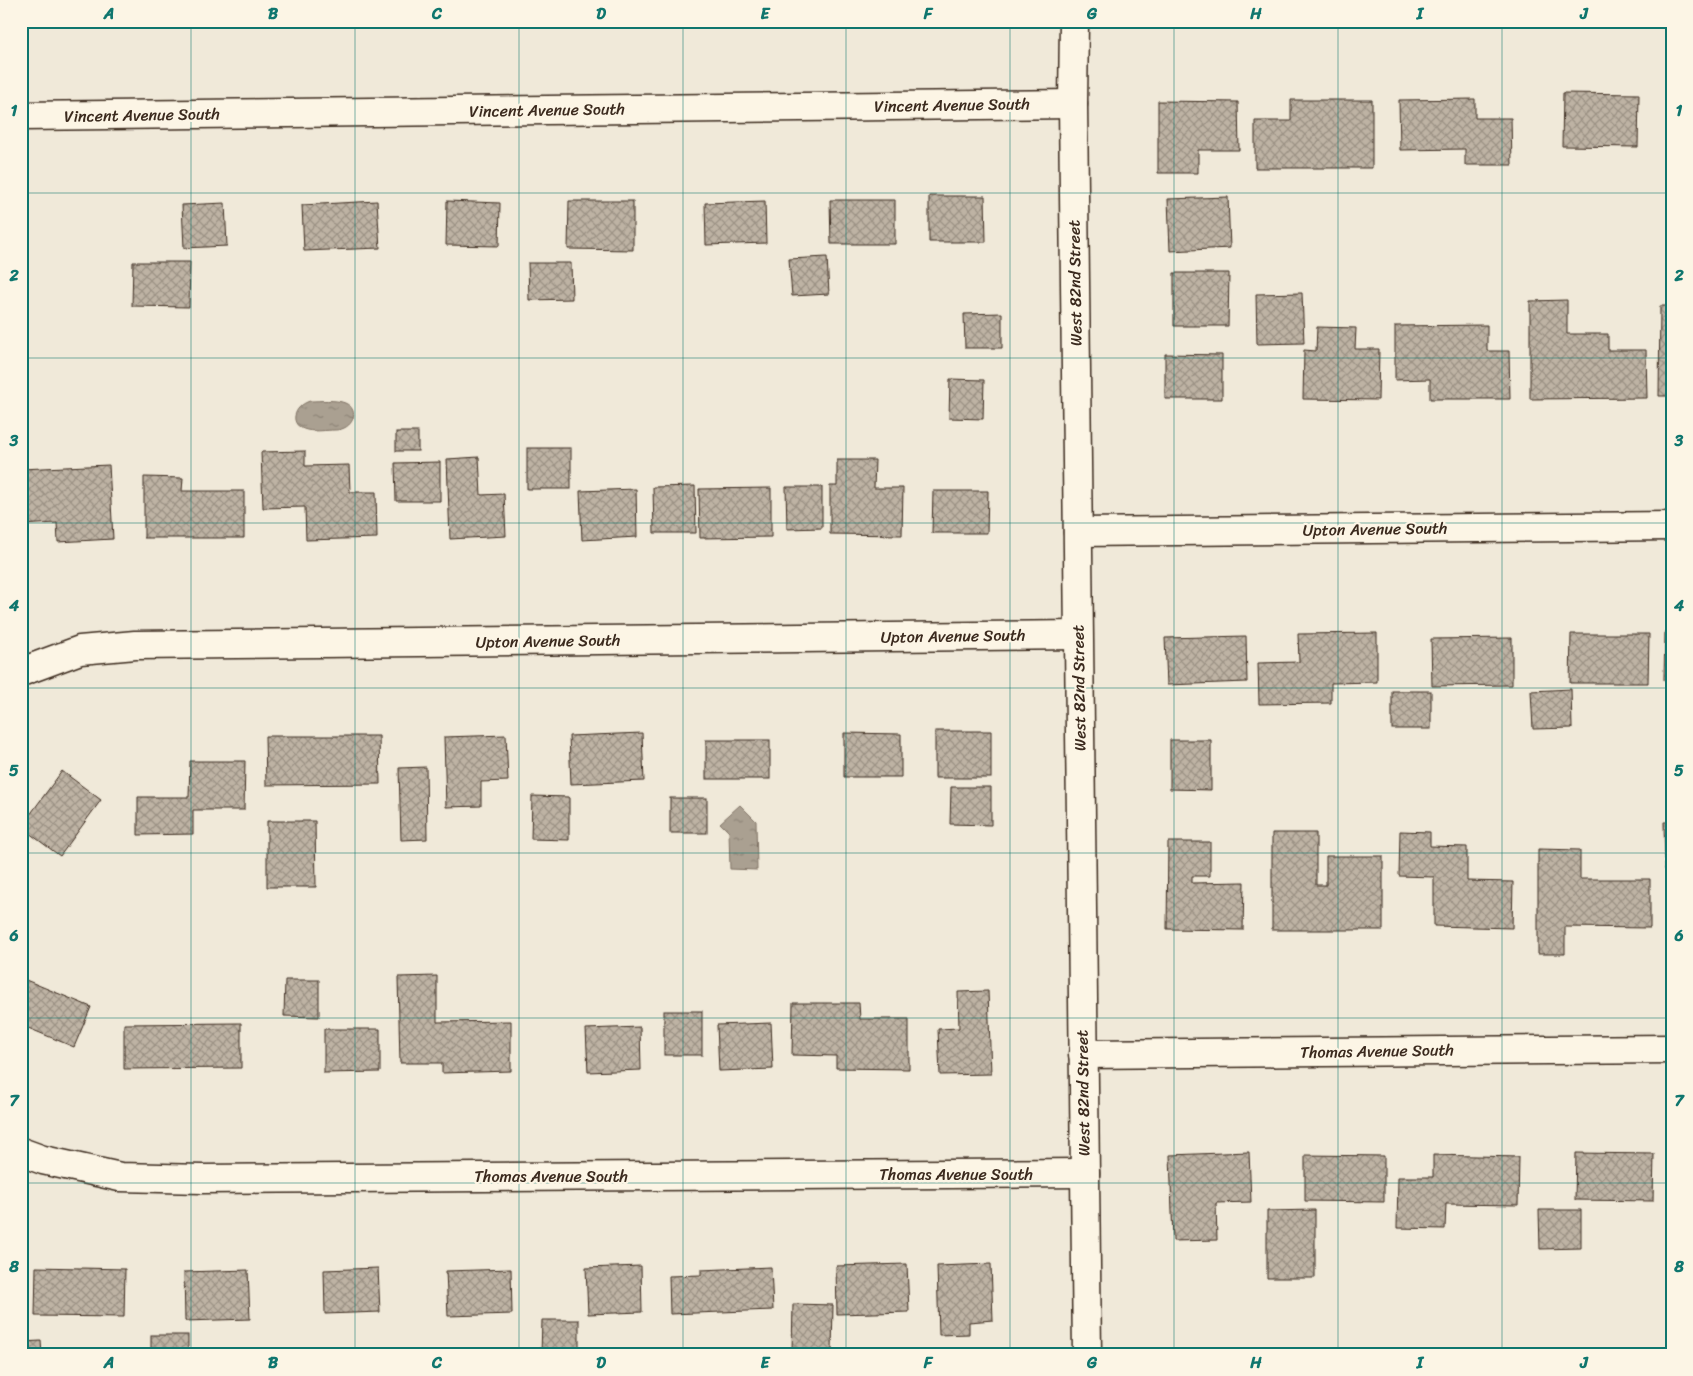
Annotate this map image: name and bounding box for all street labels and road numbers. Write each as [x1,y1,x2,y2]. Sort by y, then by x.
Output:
street label: Vincent Avenue South [874,89,1030,121]
street label: Vincent Avenue South [469,94,625,126]
street label: Vincent Avenue South [64,99,220,131]
street label: West 82nd Street [1059,220,1091,346]
street label: Upton Avenue South [1302,513,1448,545]
street label: Upton Avenue South [880,620,1026,652]
street label: Upton Avenue South [475,625,621,657]
street label: West 82nd Street [1063,625,1095,751]
street label: West 82nd Street [1067,1030,1099,1156]
street label: Thomas Avenue South [1300,1035,1454,1067]
street label: Thomas Avenue South [879,1160,1033,1189]
street label: Thomas Avenue South [474,1162,628,1191]

